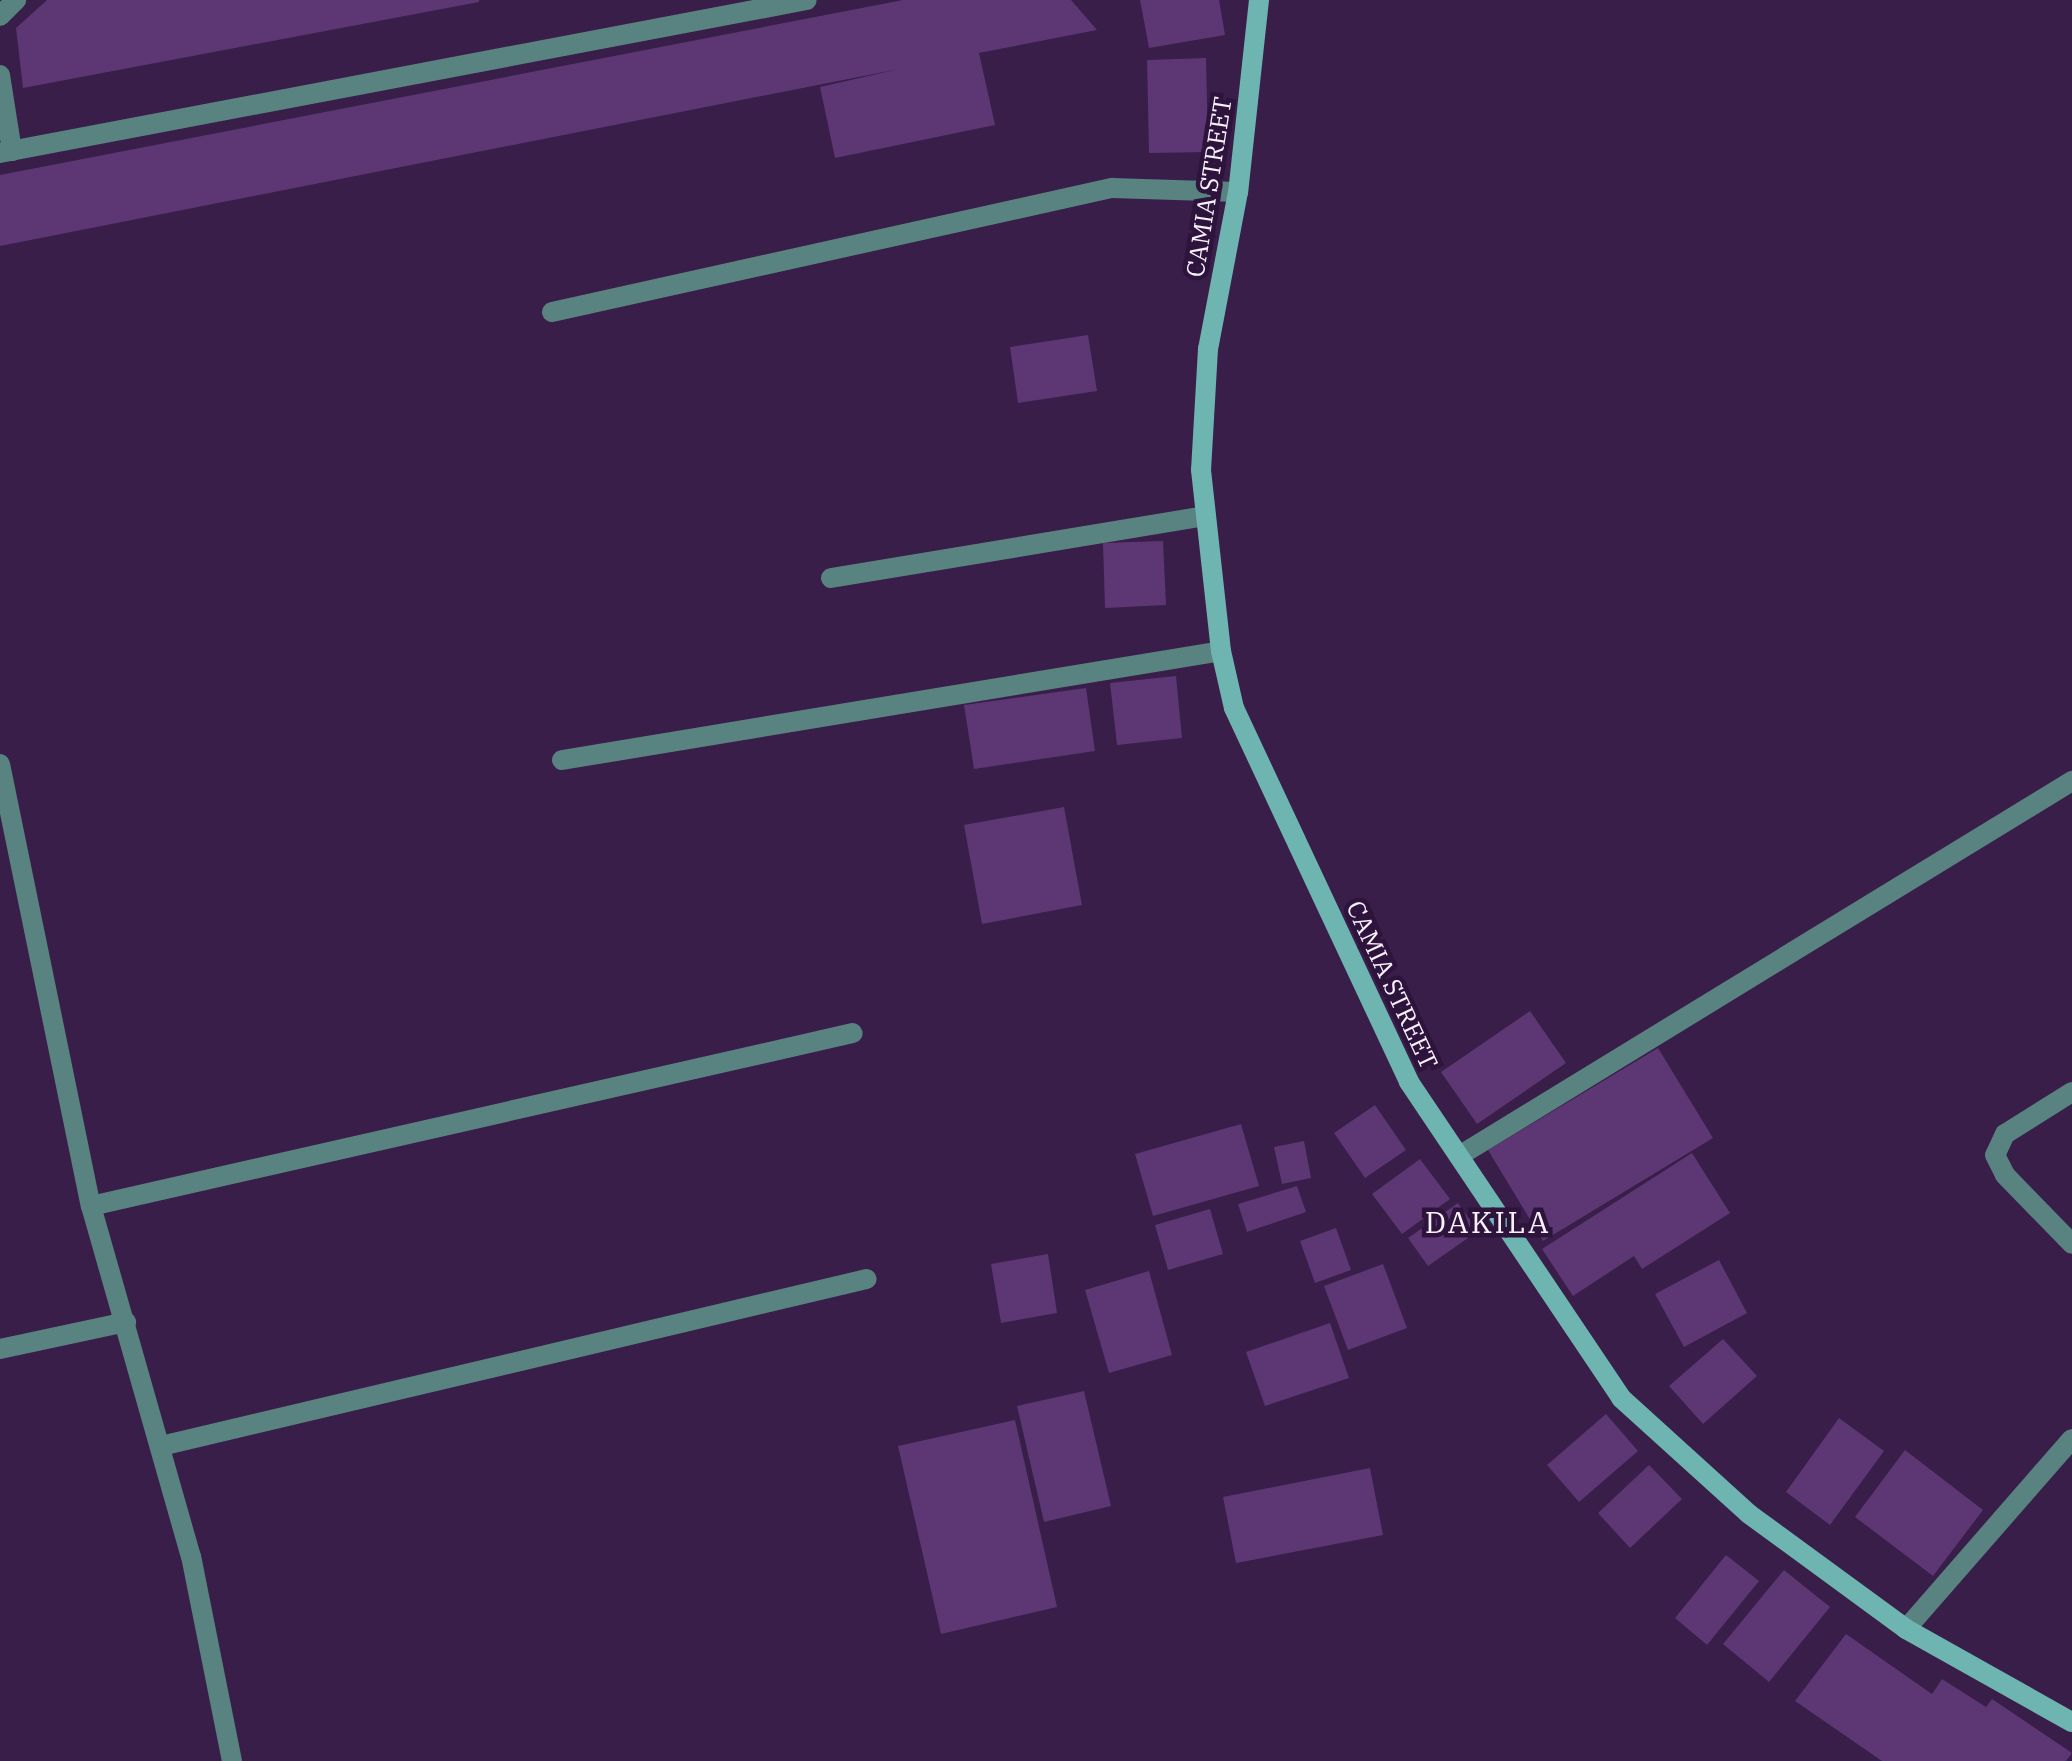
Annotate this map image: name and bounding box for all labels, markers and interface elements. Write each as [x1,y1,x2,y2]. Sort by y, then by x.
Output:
street label: CAMIA STREET [1180,95,1238,279]
street label: CAMIA STREET [1340,896,1444,1074]
district label: DAKILA [1425,1204,1551,1240]

